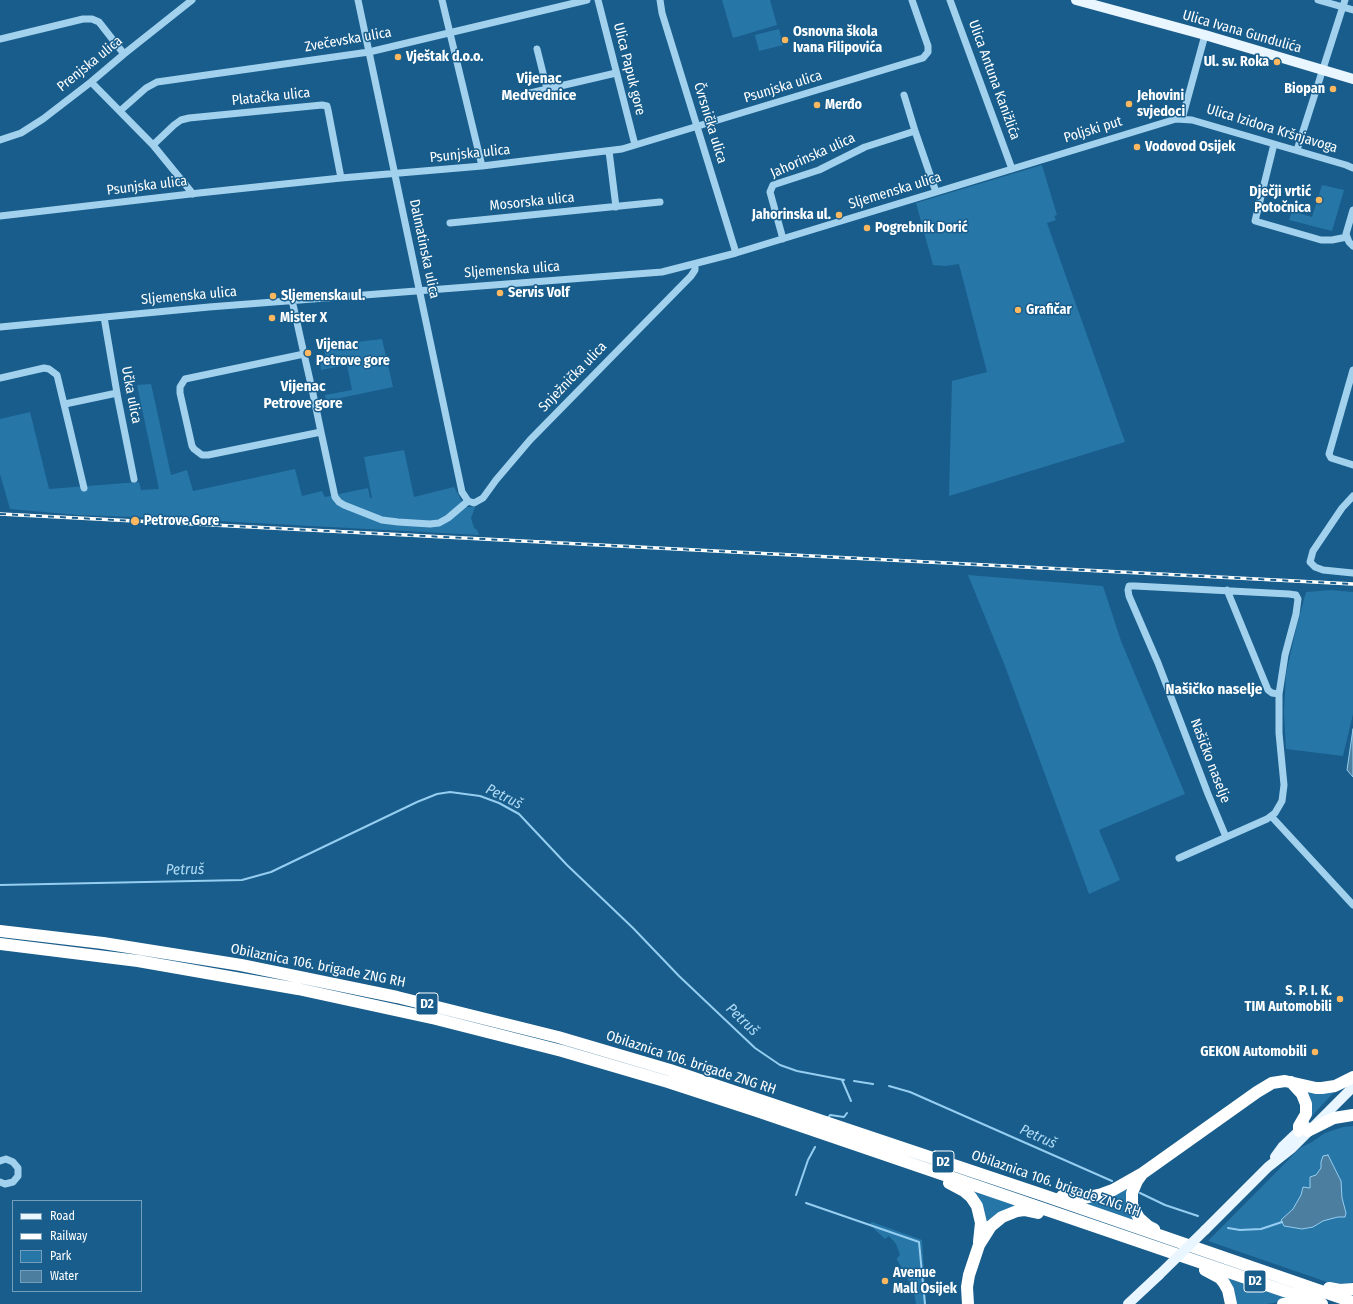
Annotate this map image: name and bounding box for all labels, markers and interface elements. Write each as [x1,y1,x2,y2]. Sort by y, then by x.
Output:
street label: Ulica Ivana Gundulića [1181,7,1303,57]
street label: Ulica Antuna Kanižlića [965,18,1023,142]
street label: Ulica Papuk gore [609,21,649,117]
street label: Zvečevska ulica [303,24,393,56]
place label: Osnovna škola Ivana Filipovića [793,24,882,56]
street label: Prenjska ulica [54,33,126,95]
marker: Osnovna škola Ivana Filipovića [780,35,790,45]
place label: Vještak d.o.o. [406,49,484,65]
marker: Vještak d.o.o. [393,52,403,62]
place label: Ul. sv. Roka [1204,54,1269,70]
marker: Ul. sv. Roka [1272,57,1282,67]
street label: Psunjska ulica [742,67,824,107]
district label: Vijenac Medvednice [502,70,576,105]
street label: Čvrsnička ulica [690,80,730,166]
place label: Biopan [1284,81,1325,97]
marker: Biopan [1328,84,1338,94]
street label: Platačka ulica [231,85,311,109]
place label: Jehovini svjedoci [1137,88,1185,120]
place label: Merđo [825,97,862,113]
marker: Jehovini svjedoci [1124,99,1134,109]
marker: Merđo [812,100,822,110]
street label: Ulica Izidora Kršnjavoga [1205,101,1339,157]
street label: Poljski put [1062,113,1124,147]
street label: Jahorinska ulica [768,130,858,182]
place label: Vodovod Osijek [1145,139,1235,155]
street label: Psunjska ulica [429,141,511,167]
marker: Vodovod Osijek [1132,142,1142,152]
street label: Sljemenska ulica [847,169,943,213]
street label: Psunjska ulica [106,173,188,199]
place label: Dječji vrtić Potočnica [1249,184,1311,216]
street label: Mosorska ulica [489,189,575,215]
marker: Dječji vrtić Potočnica [1314,195,1324,205]
street label: Dalmatinska ulica [405,198,443,300]
place label: Jahorinska ul. [752,207,831,223]
marker: Jahorinska ul. [834,210,844,220]
place label: Pogrebnik Dorić [875,220,968,236]
marker: Pogrebnik Dorić [862,223,872,233]
street label: Sljemenska ulica [464,258,560,282]
street label: Sljemenska ulica [141,283,237,309]
place label: Servis Volf [508,285,570,301]
place label: Sljemenska ul. [281,288,365,304]
marker: Servis Volf [495,288,505,298]
marker: Sljemenska ul. [268,291,278,301]
place label: Grafičar [1026,302,1072,318]
marker: Grafičar [1013,305,1023,315]
place label: Mister X [280,310,327,326]
marker: Mister X [267,313,277,323]
place label: Vijenac Petrove gore [316,337,390,370]
street label: Snježnička ulica [535,339,611,415]
marker: Vijenac Petrove gore [303,348,313,358]
street label: Učka ulica [117,365,145,425]
district label: Vijenac Petrove gore [263,378,343,413]
place label: Petrove Gore [144,513,219,529]
marker: Petrove Gore [129,515,141,527]
district label: Našičko naselje [1166,681,1262,699]
street label: Našičko naselje [1186,716,1234,806]
water label: Petruš [483,780,525,814]
water label: Petruš [166,861,204,879]
street label: Obilaznica 106. brigade ZNG RH [229,941,407,991]
place label: S. P. I. K. TIM Automobili [1245,983,1332,1016]
road number: D2 [416,993,438,1015]
marker: S. P. I. K. TIM Automobili [1335,994,1345,1004]
water label: Petruš [722,1000,762,1040]
street label: Obilaznica 106. brigade ZNG RH [604,1028,778,1098]
place label: GEKON Automobili [1200,1044,1307,1060]
marker: GEKON Automobili [1310,1047,1320,1057]
water label: Petruš [1017,1121,1059,1153]
street label: Obilaznica 106. brigade ZNG RH [969,1147,1143,1221]
road number: D2 [932,1151,954,1173]
legend [12,1200,142,1292]
text: Road [50,1209,75,1223]
text: Railway [50,1229,87,1243]
text: Park [50,1249,71,1263]
place label: Avenue Mall Osijek [893,1265,957,1298]
text: Water [50,1269,78,1283]
road number: D2 [1244,1270,1266,1292]
marker: Avenue Mall Osijek [880,1276,890,1286]

